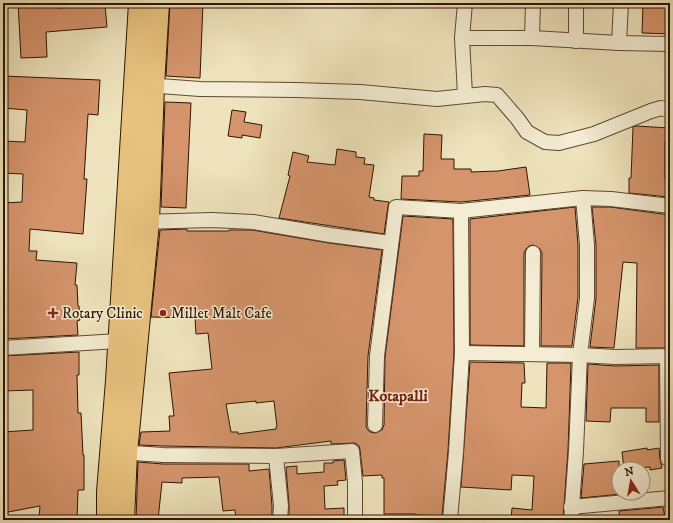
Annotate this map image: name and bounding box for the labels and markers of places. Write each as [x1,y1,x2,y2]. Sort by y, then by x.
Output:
place label: Rotary Clinic [62,304,143,323]
place label: Millet Malt Cafe [171,304,272,323]
marker: Rotary Clinic [47,307,59,319]
marker: Millet Malt Cafe [158,308,168,318]

